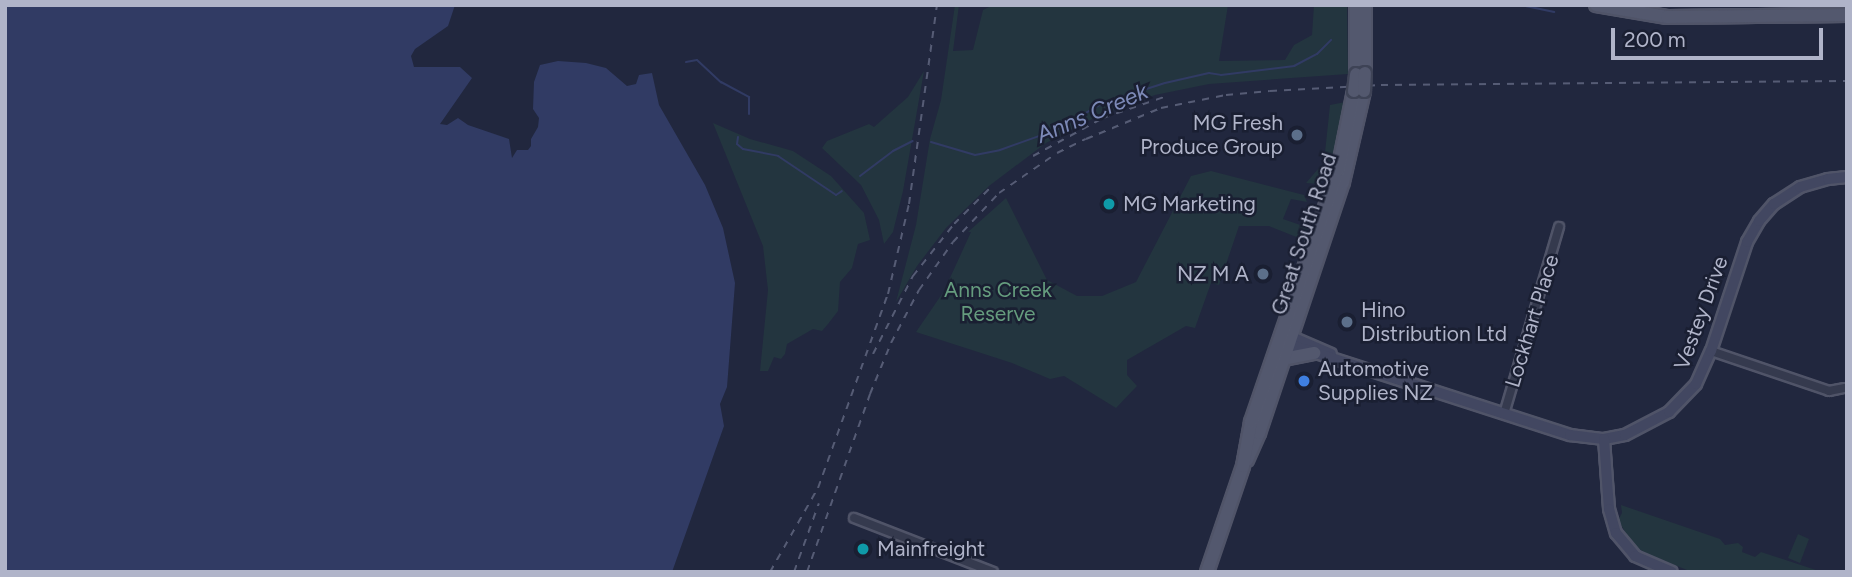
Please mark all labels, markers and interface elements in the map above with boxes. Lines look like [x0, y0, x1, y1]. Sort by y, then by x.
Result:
scale bar [1614, 14, 1826, 58]
text: 200 m [1624, 27, 1686, 52]
water label: Anns Creek [1032, 77, 1152, 149]
place label: MG Fresh Produce Group [1140, 110, 1283, 160]
marker: MG Fresh Produce Group [1289, 127, 1305, 143]
street label: Great South Road [1266, 150, 1342, 318]
place label: MG Marketing [1123, 191, 1256, 217]
marker: MG Marketing [1101, 196, 1117, 212]
street label: Lockhart Place [1500, 252, 1564, 390]
street label: Vestey Drive [1669, 253, 1733, 373]
place label: NZ M A [1177, 261, 1249, 287]
marker: NZ M A [1255, 266, 1271, 282]
park label: Anns Creek Reserve [944, 277, 1052, 327]
place label: Hino Distribution Ltd [1361, 297, 1507, 347]
marker: Hino Distribution Ltd [1339, 314, 1355, 330]
place label: Automotive Supplies NZ [1318, 356, 1433, 406]
marker: Automotive Supplies NZ [1296, 373, 1312, 389]
place label: Mainfreight [877, 536, 985, 562]
marker: Mainfreight [855, 541, 871, 557]

